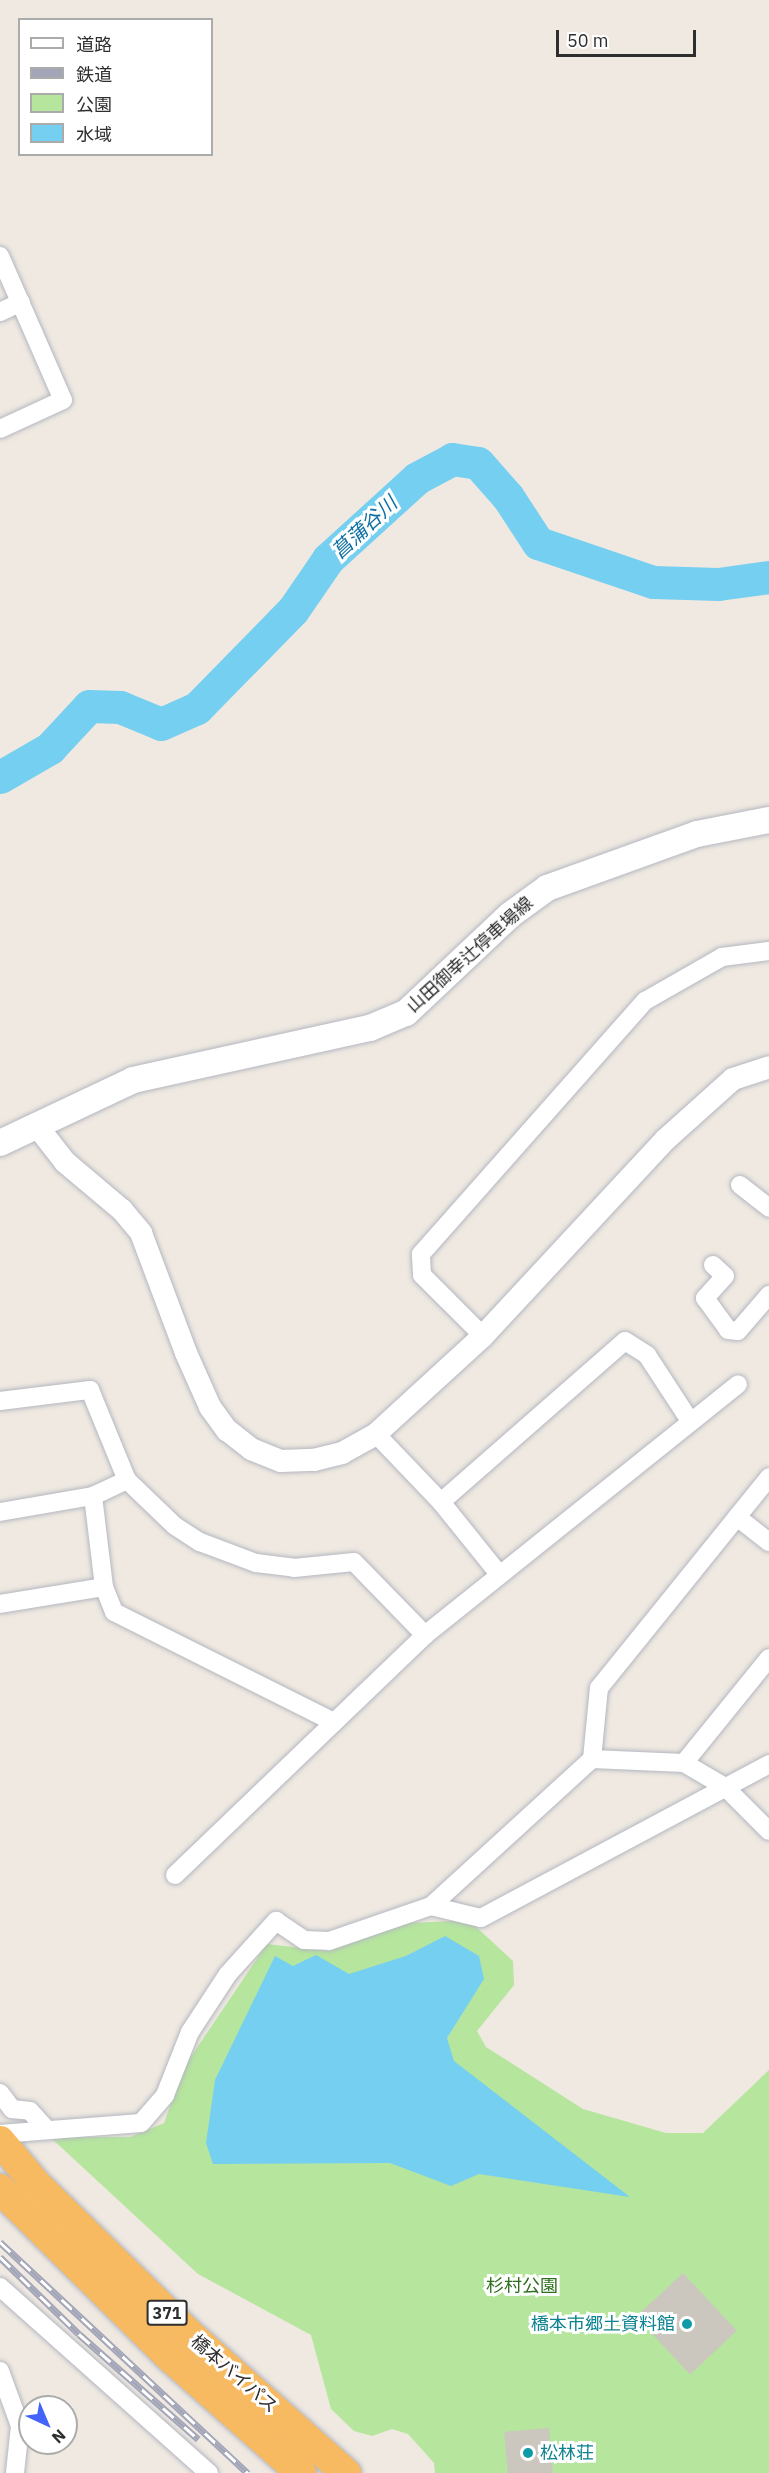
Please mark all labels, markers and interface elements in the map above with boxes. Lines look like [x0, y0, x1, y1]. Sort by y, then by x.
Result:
legend [18, 18, 213, 156]
scale bar [559, 18, 698, 56]
text: 50 m [567, 29, 609, 52]
text: 道路 [76, 33, 112, 56]
text: 鉄道 [76, 63, 112, 86]
text: 公園 [76, 93, 112, 116]
text: 水域 [76, 123, 112, 146]
water label: 菖蒲谷川 [327, 491, 401, 563]
street label: 山田御幸辻停車場線 [403, 893, 537, 1017]
park label: 杉村公園 [486, 2275, 558, 2297]
road number: 371 [146, 2300, 188, 2326]
place label: 橋本市郷土資料館 [531, 2313, 675, 2335]
marker: 橋本市郷土資料館 [680, 2317, 694, 2331]
street label: 橋本バイパス [186, 2330, 282, 2418]
north arrow [18, 2395, 78, 2455]
text: N [48, 2425, 70, 2448]
place label: 松林荘 [540, 2442, 594, 2464]
marker: 松林荘 [521, 2446, 535, 2460]

